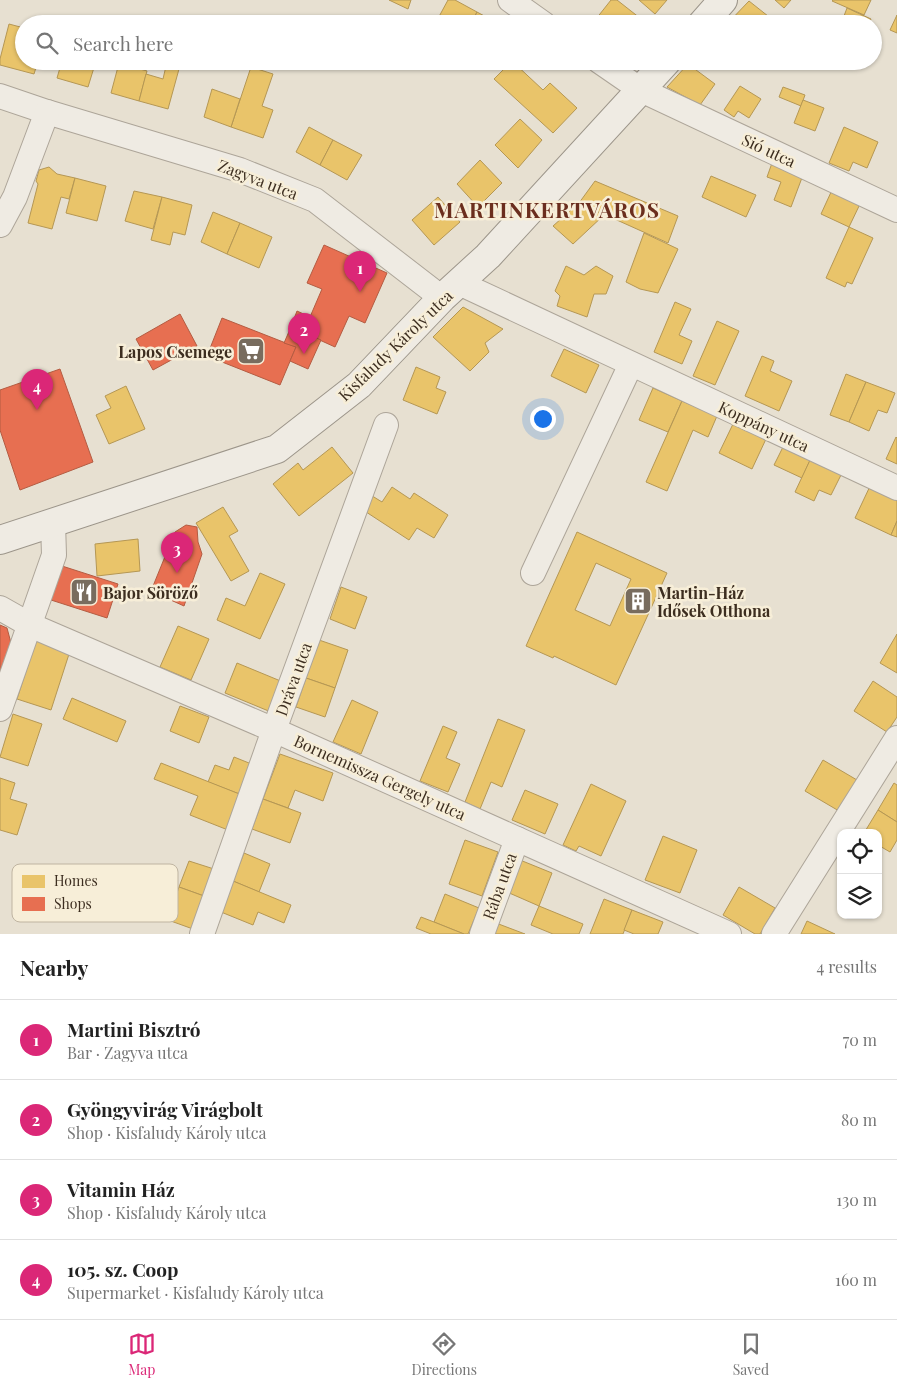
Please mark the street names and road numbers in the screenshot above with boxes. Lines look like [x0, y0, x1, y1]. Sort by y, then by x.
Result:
street label: Sió utca [739, 128, 799, 172]
street label: Zagyva utca [215, 154, 301, 204]
street label: Kisfaludy Károly utca [333, 285, 457, 405]
street label: Koppány utca [715, 396, 813, 456]
street label: Dráva utca [270, 639, 316, 719]
street label: Bornemissza Gergely utca [291, 730, 469, 824]
street label: Rába utca [477, 850, 521, 922]

